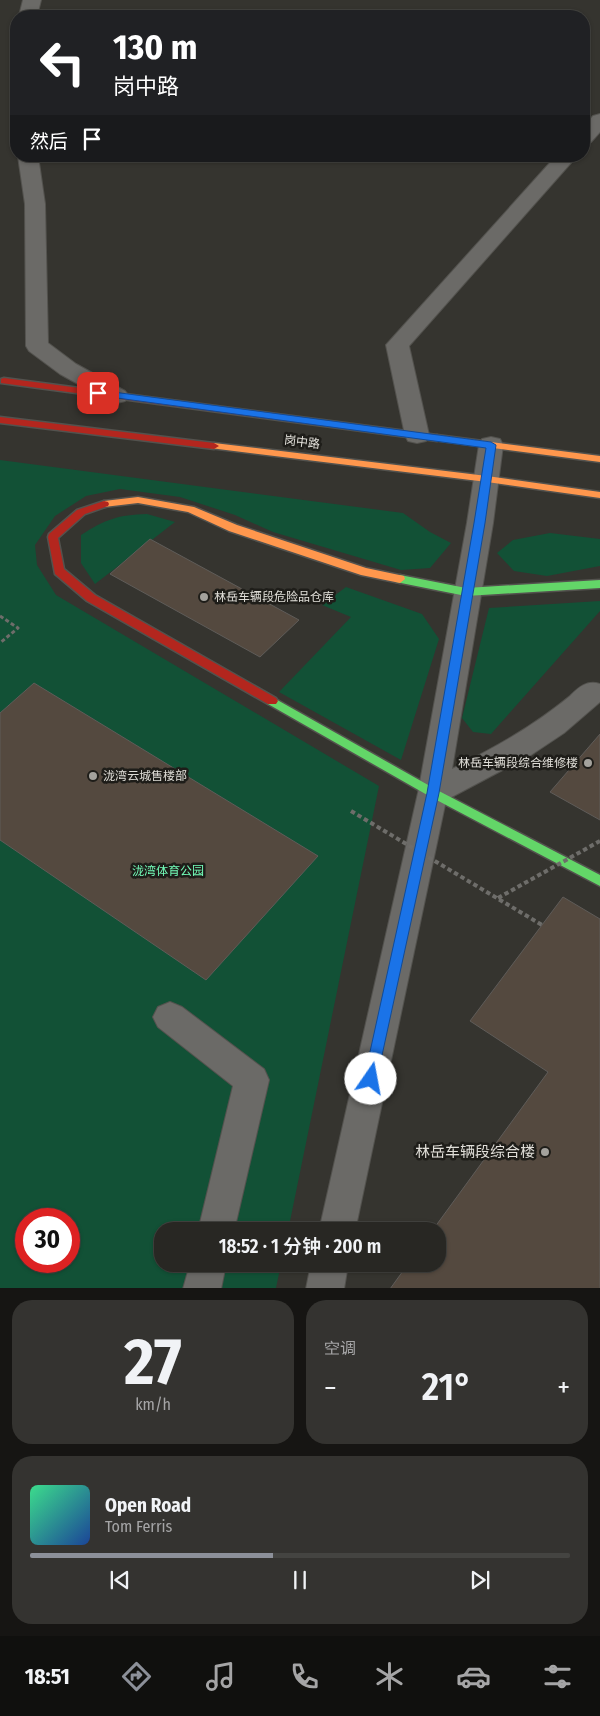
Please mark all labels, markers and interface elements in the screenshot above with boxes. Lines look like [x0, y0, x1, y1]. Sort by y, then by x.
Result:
text: 130 m [113, 26, 197, 68]
icon: left [30, 30, 95, 95]
text: 岗中路 [113, 73, 179, 100]
icon: arrive [78, 125, 106, 153]
text: 然后 [30, 130, 68, 153]
pin [77, 372, 119, 414]
icon: arrive [84, 379, 112, 407]
street label: 岗中路 [283, 433, 321, 451]
place label: 林岳车辆段危险品仓库 [214, 590, 334, 604]
marker: 林岳车辆段危险品仓库 [198, 591, 210, 603]
place label: 林岳车辆段综合维修楼 [458, 756, 578, 770]
marker: 林岳车辆段综合维修楼 [582, 757, 594, 769]
place label: 泷湾云城售楼部 [103, 769, 187, 783]
marker: 泷湾云城售楼部 [87, 770, 99, 782]
park label: 泷湾体育公园 [132, 864, 204, 878]
position arrow [344, 1052, 396, 1104]
place label: 林岳车辆段综合楼 [415, 1143, 535, 1161]
marker: 林岳车辆段综合楼 [539, 1146, 551, 1158]
speed limit sign: 30 [15, 1208, 80, 1273]
text: 18:52 · 1 分钟 · 200 m [219, 1235, 381, 1258]
text: 27 [124, 1323, 182, 1401]
text: 空调 [324, 1339, 356, 1358]
text: 21° [422, 1364, 472, 1410]
text: − [324, 1371, 337, 1404]
text: + [557, 1371, 570, 1404]
text: km/h [135, 1395, 171, 1414]
text: Open Road [105, 1494, 191, 1517]
text: Tom Ferris [105, 1517, 172, 1536]
icon: previous [106, 1566, 134, 1594]
icon: pause [286, 1566, 314, 1594]
icon: next [466, 1566, 494, 1594]
icon: directions [119, 1659, 154, 1694]
icon: music [203, 1659, 238, 1694]
icon: phone [287, 1659, 322, 1694]
icon: climate [372, 1659, 407, 1694]
icon: car [456, 1659, 491, 1694]
icon: filters [540, 1659, 575, 1694]
text: 18:51 [25, 1663, 70, 1690]

